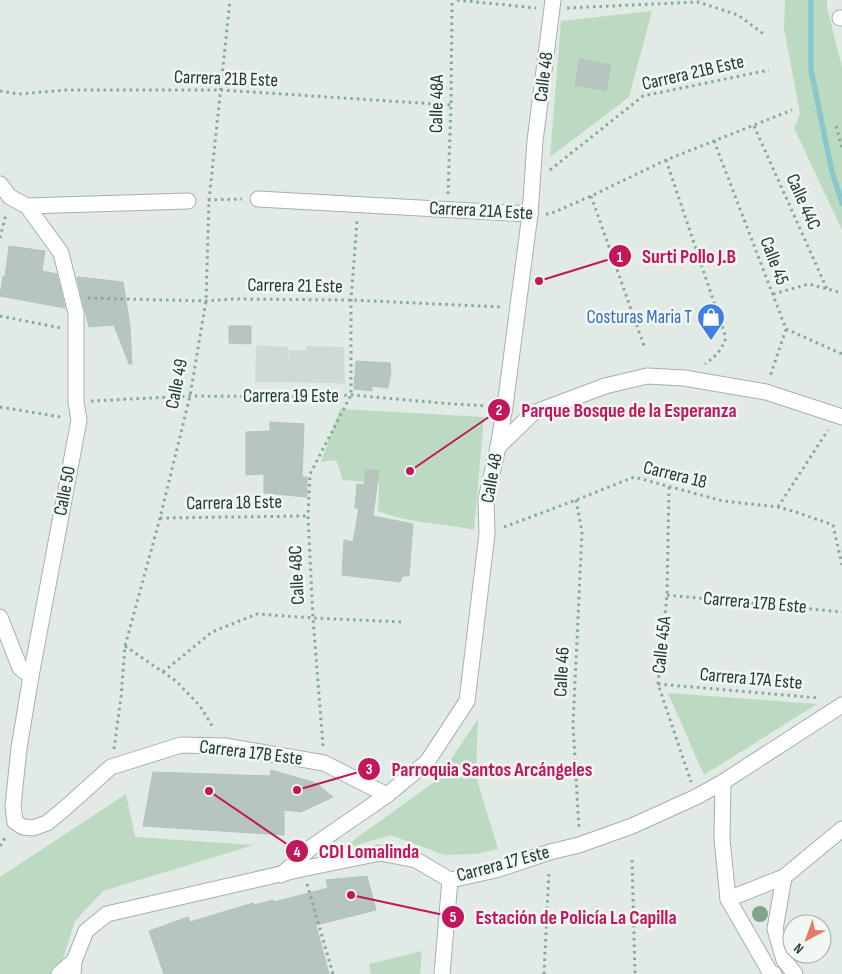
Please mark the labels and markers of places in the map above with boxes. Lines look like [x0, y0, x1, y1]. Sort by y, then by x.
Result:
callout: Surti Pollo J.B [607, 239, 746, 274]
shop icon: Costuras Maria T [696, 302, 726, 341]
place label: Costuras Maria T [587, 306, 692, 329]
callout: Parque Bosque de la Esperanza [487, 393, 747, 428]
callout: Parroquia Santos Arcángeles [357, 751, 603, 786]
callout: CDI Lomalinda [284, 834, 429, 869]
callout: Estación de Policía La Capilla [441, 899, 687, 934]

